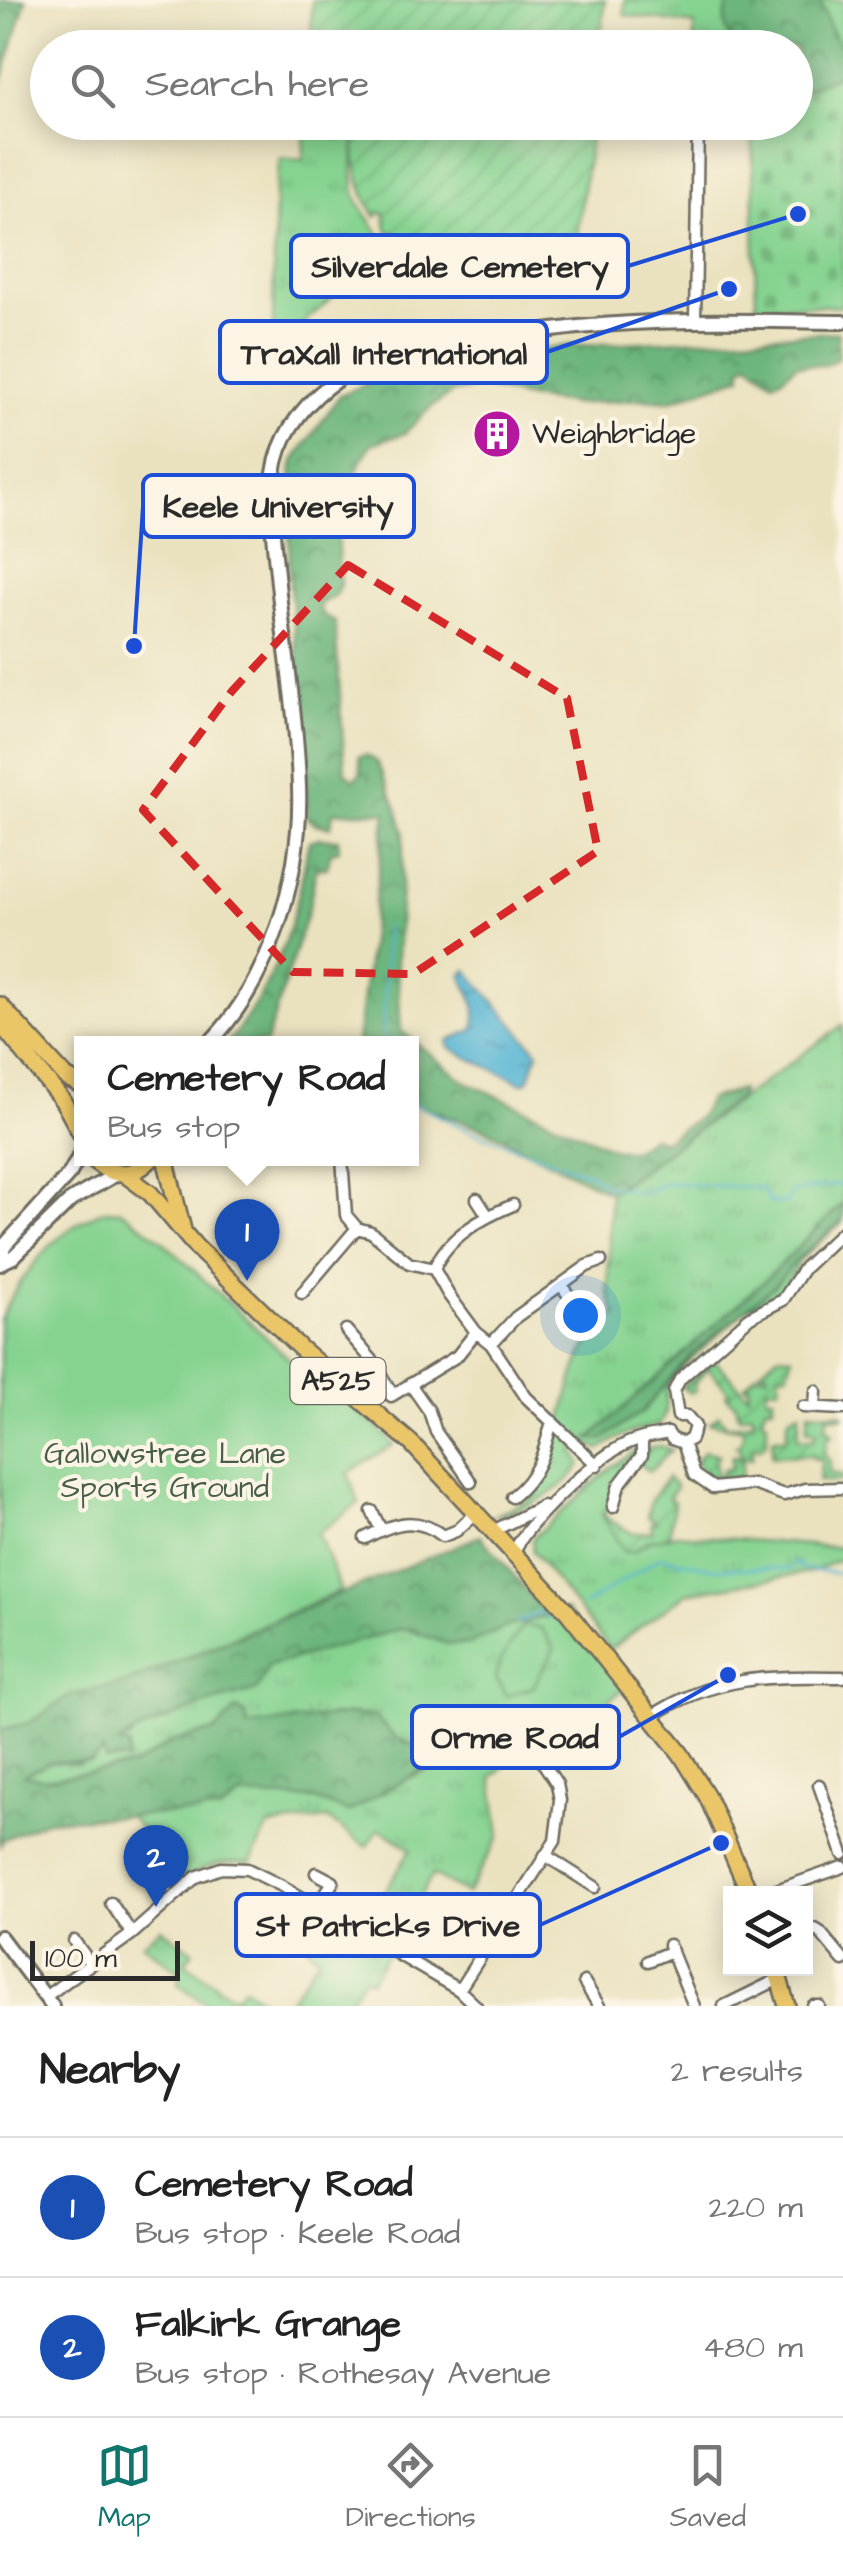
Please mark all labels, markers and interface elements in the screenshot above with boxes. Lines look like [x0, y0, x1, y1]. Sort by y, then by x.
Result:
search box [30, 30, 813, 140]
icon: search [65, 58, 120, 113]
text: Search here [145, 59, 369, 111]
callout: Silverdale Cemetery [291, 235, 628, 297]
text: Silverdale Cemetery [310, 245, 609, 291]
callout: TraXall International [220, 321, 547, 383]
text: TraXall International [240, 332, 527, 377]
building icon: Weighbridge [471, 408, 523, 460]
place label: Weighbridge [532, 413, 696, 456]
callout: Keele University [143, 475, 414, 537]
text: Keele University [163, 485, 394, 531]
popup [74, 1036, 419, 1166]
text: Cemetery Road [108, 1053, 385, 1105]
text: Bus stop [108, 1105, 240, 1150]
pin: 1 [214, 1198, 280, 1281]
your location [555, 1290, 606, 1341]
road number: A525 [290, 1358, 386, 1404]
park label: Gallowstree Lane Sports Ground [44, 1433, 286, 1509]
callout: Orme Road [412, 1706, 619, 1768]
text: Orme Road [431, 1716, 599, 1761]
pin: 2 [124, 1824, 188, 1907]
map controls [723, 1886, 813, 1976]
button: layers [723, 1886, 813, 1976]
callout: St Patricks Drive [236, 1894, 540, 1956]
text: St Patricks Drive [255, 1904, 520, 1949]
scale bar [30, 1936, 180, 1980]
text: 100 m [45, 1939, 117, 1978]
text: Nearby [40, 2042, 180, 2100]
text: 2 results [671, 2049, 803, 2094]
text: Cemetery Road [135, 2159, 413, 2211]
text: 1 [70, 2185, 75, 2230]
text: 220 m [708, 2185, 803, 2230]
text: Bus stop · Keele Road [135, 2211, 460, 2256]
text: Falkirk Grange [135, 2299, 401, 2351]
text: 2 [63, 2325, 82, 2370]
text: 480 m [703, 2325, 803, 2370]
text: Bus stop · Rothesay Avenue [135, 2351, 551, 2396]
tab: Map [97, 2438, 152, 2537]
tab: Directions [346, 2438, 476, 2537]
tab: Saved [670, 2438, 746, 2537]

